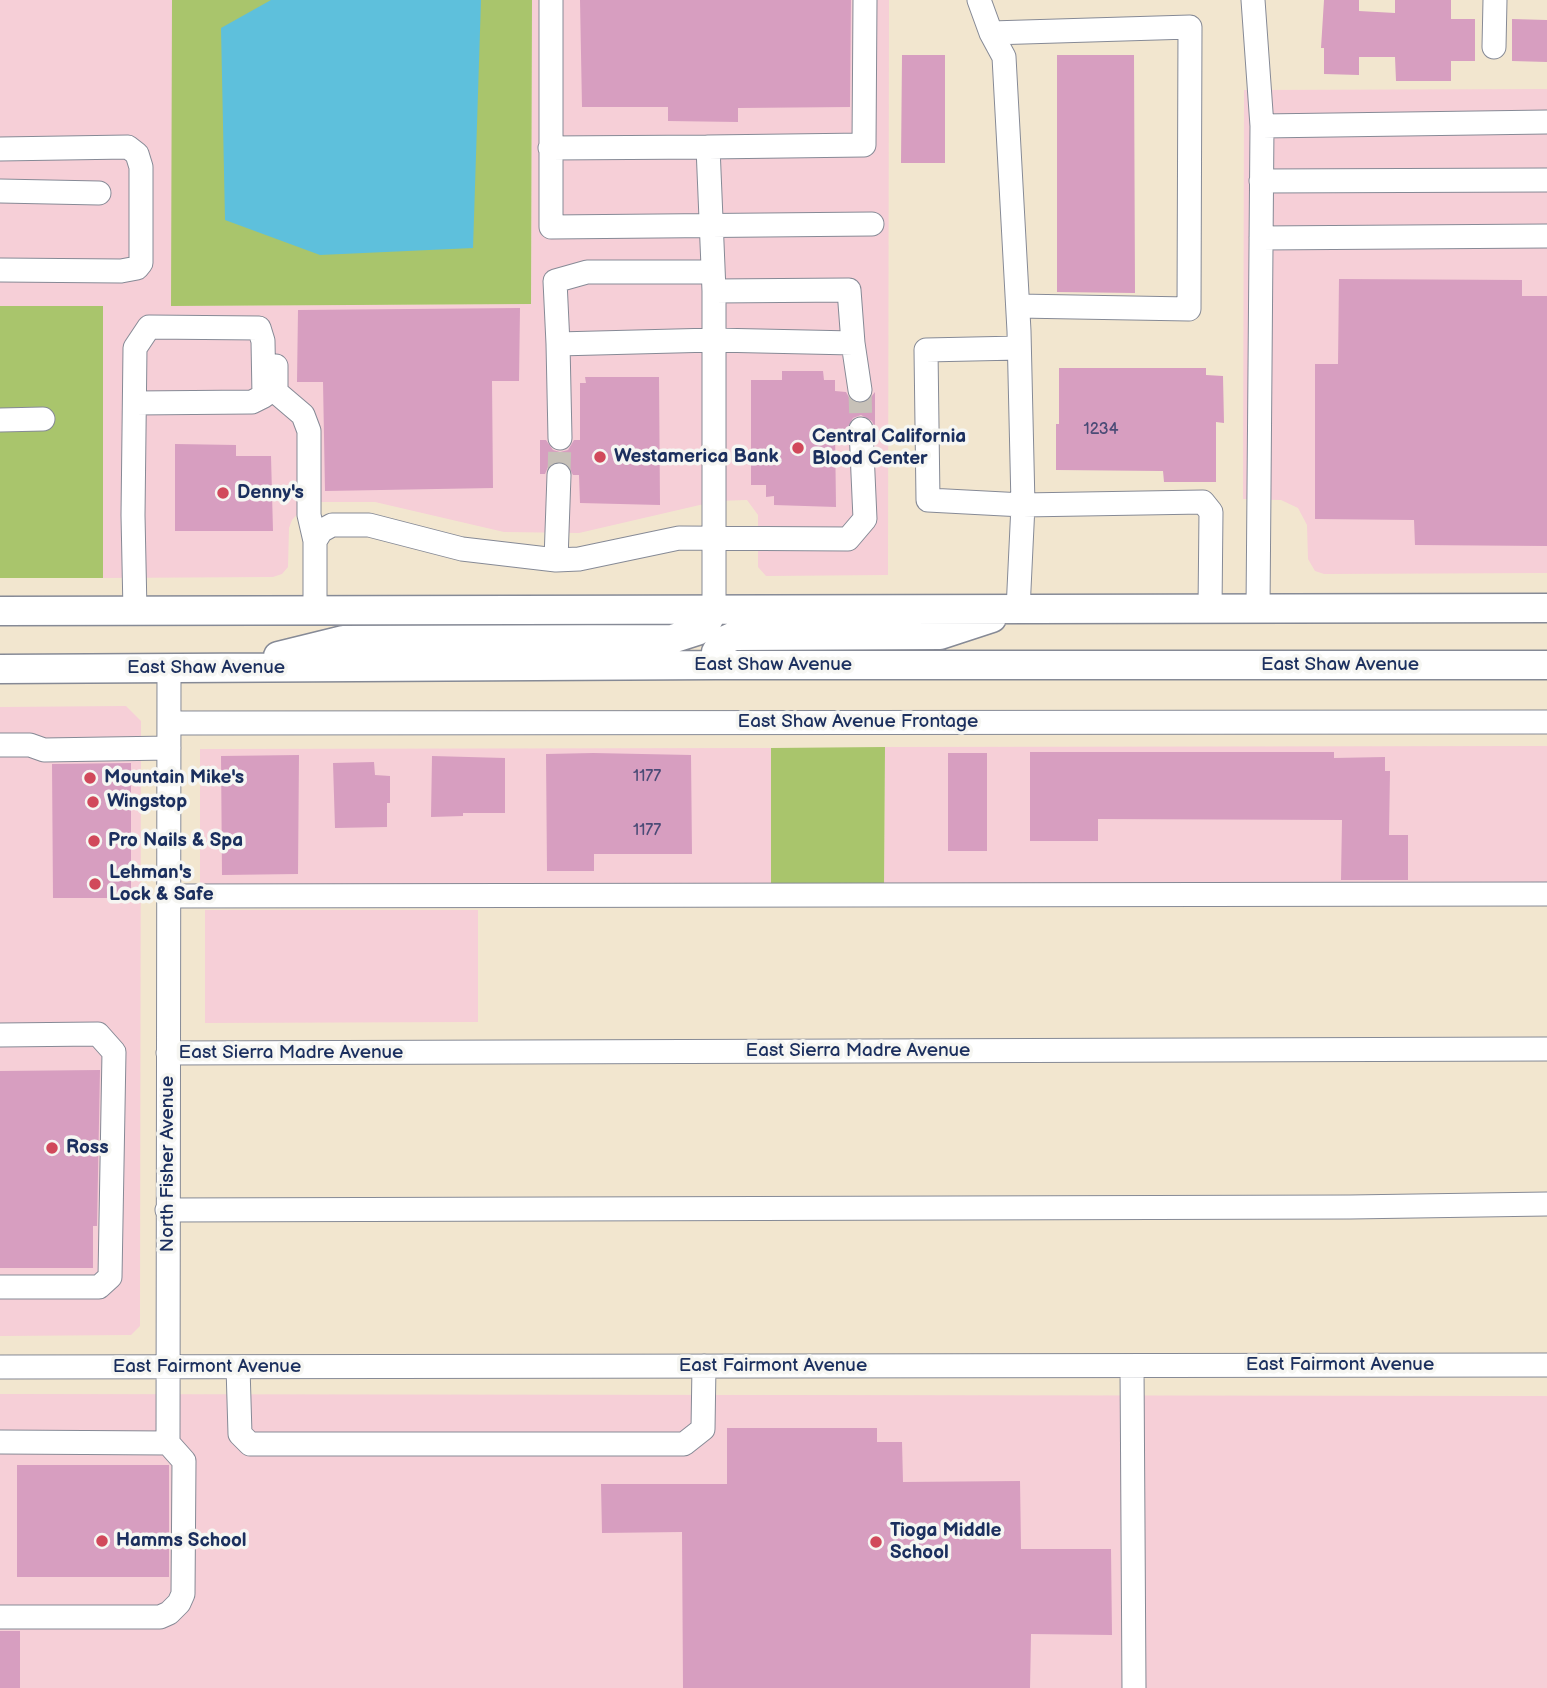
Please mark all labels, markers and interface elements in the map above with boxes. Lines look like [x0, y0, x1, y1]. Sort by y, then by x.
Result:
house number: 1234 [1084, 420, 1118, 440]
place label: Central California Blood Center [812, 426, 966, 470]
marker: Central California Blood Center [790, 440, 806, 456]
place label: Westamerica Bank [614, 446, 778, 468]
marker: Westamerica Bank [592, 449, 608, 465]
place label: Denny's [237, 482, 304, 504]
marker: Denny's [215, 485, 231, 501]
street label: East Shaw Avenue [694, 654, 852, 676]
street label: East Shaw Avenue [1261, 654, 1419, 676]
street label: East Shaw Avenue [127, 657, 285, 679]
street label: East Shaw Avenue Frontage [738, 711, 978, 733]
place label: Mountain Mike's [104, 767, 244, 789]
house number: 1177 [633, 767, 661, 787]
marker: Mountain Mike's [82, 770, 98, 786]
place label: Wingstop [107, 791, 187, 813]
marker: Wingstop [85, 794, 101, 810]
house number: 1177 [633, 821, 661, 841]
place label: Pro Nails & Spa [108, 830, 243, 852]
marker: Pro Nails & Spa [86, 833, 102, 849]
place label: Lehman's Lock & Safe [109, 862, 214, 906]
marker: Lehman's Lock & Safe [87, 876, 103, 892]
street label: East Sierra Madre Avenue [746, 1040, 970, 1062]
street label: East Sierra Madre Avenue [179, 1042, 403, 1064]
street label: North Fisher Avenue [157, 1076, 179, 1252]
place label: Ross [66, 1137, 109, 1159]
marker: Ross [44, 1140, 60, 1156]
street label: East Fairmont Avenue [1246, 1354, 1434, 1376]
street label: East Fairmont Avenue [679, 1355, 867, 1377]
street label: East Fairmont Avenue [113, 1356, 301, 1378]
place label: Tioga Middle School [890, 1520, 1001, 1564]
place label: Hamms School [116, 1530, 247, 1552]
marker: Hamms School [94, 1533, 110, 1549]
marker: Tioga Middle School [868, 1534, 884, 1550]

